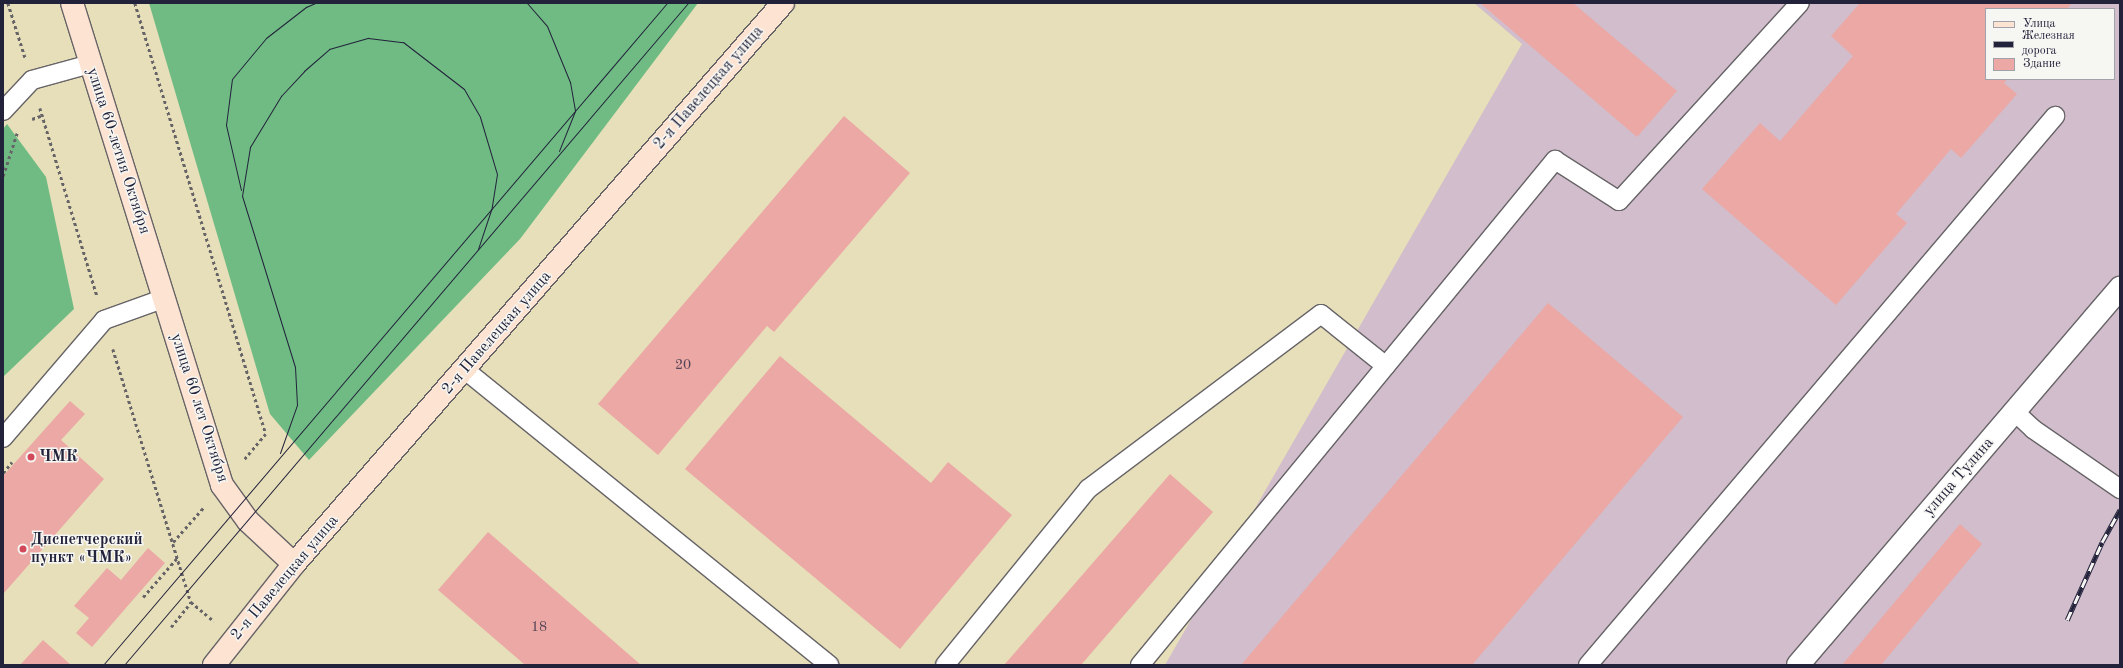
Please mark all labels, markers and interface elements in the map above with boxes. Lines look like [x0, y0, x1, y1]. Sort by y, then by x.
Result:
legend [1985, 8, 2115, 80]
text: Улица [2023, 18, 2056, 30]
street label: 2-я Павелецкая улица [650, 22, 768, 154]
text: Железная дорога [2022, 30, 2075, 57]
text: Здание [2023, 58, 2061, 70]
street label: улица 60-летия Октября [82, 65, 154, 237]
street label: 2-я Павелецкая улица [438, 267, 556, 399]
street label: улица 60 лет Октября [166, 331, 232, 485]
house number: 20 [675, 357, 691, 373]
street label: улица Тулина [1920, 434, 1998, 520]
place label: ЧМК [39, 447, 78, 467]
marker: ЧМК [26, 452, 36, 462]
street label: 2-я Павелецкая улица [227, 512, 343, 644]
place label: Диспетчерский пункт «ЧМК» [31, 530, 143, 568]
marker: Диспетчерский пункт «ЧМК» [18, 544, 28, 554]
house number: 18 [531, 619, 547, 635]

